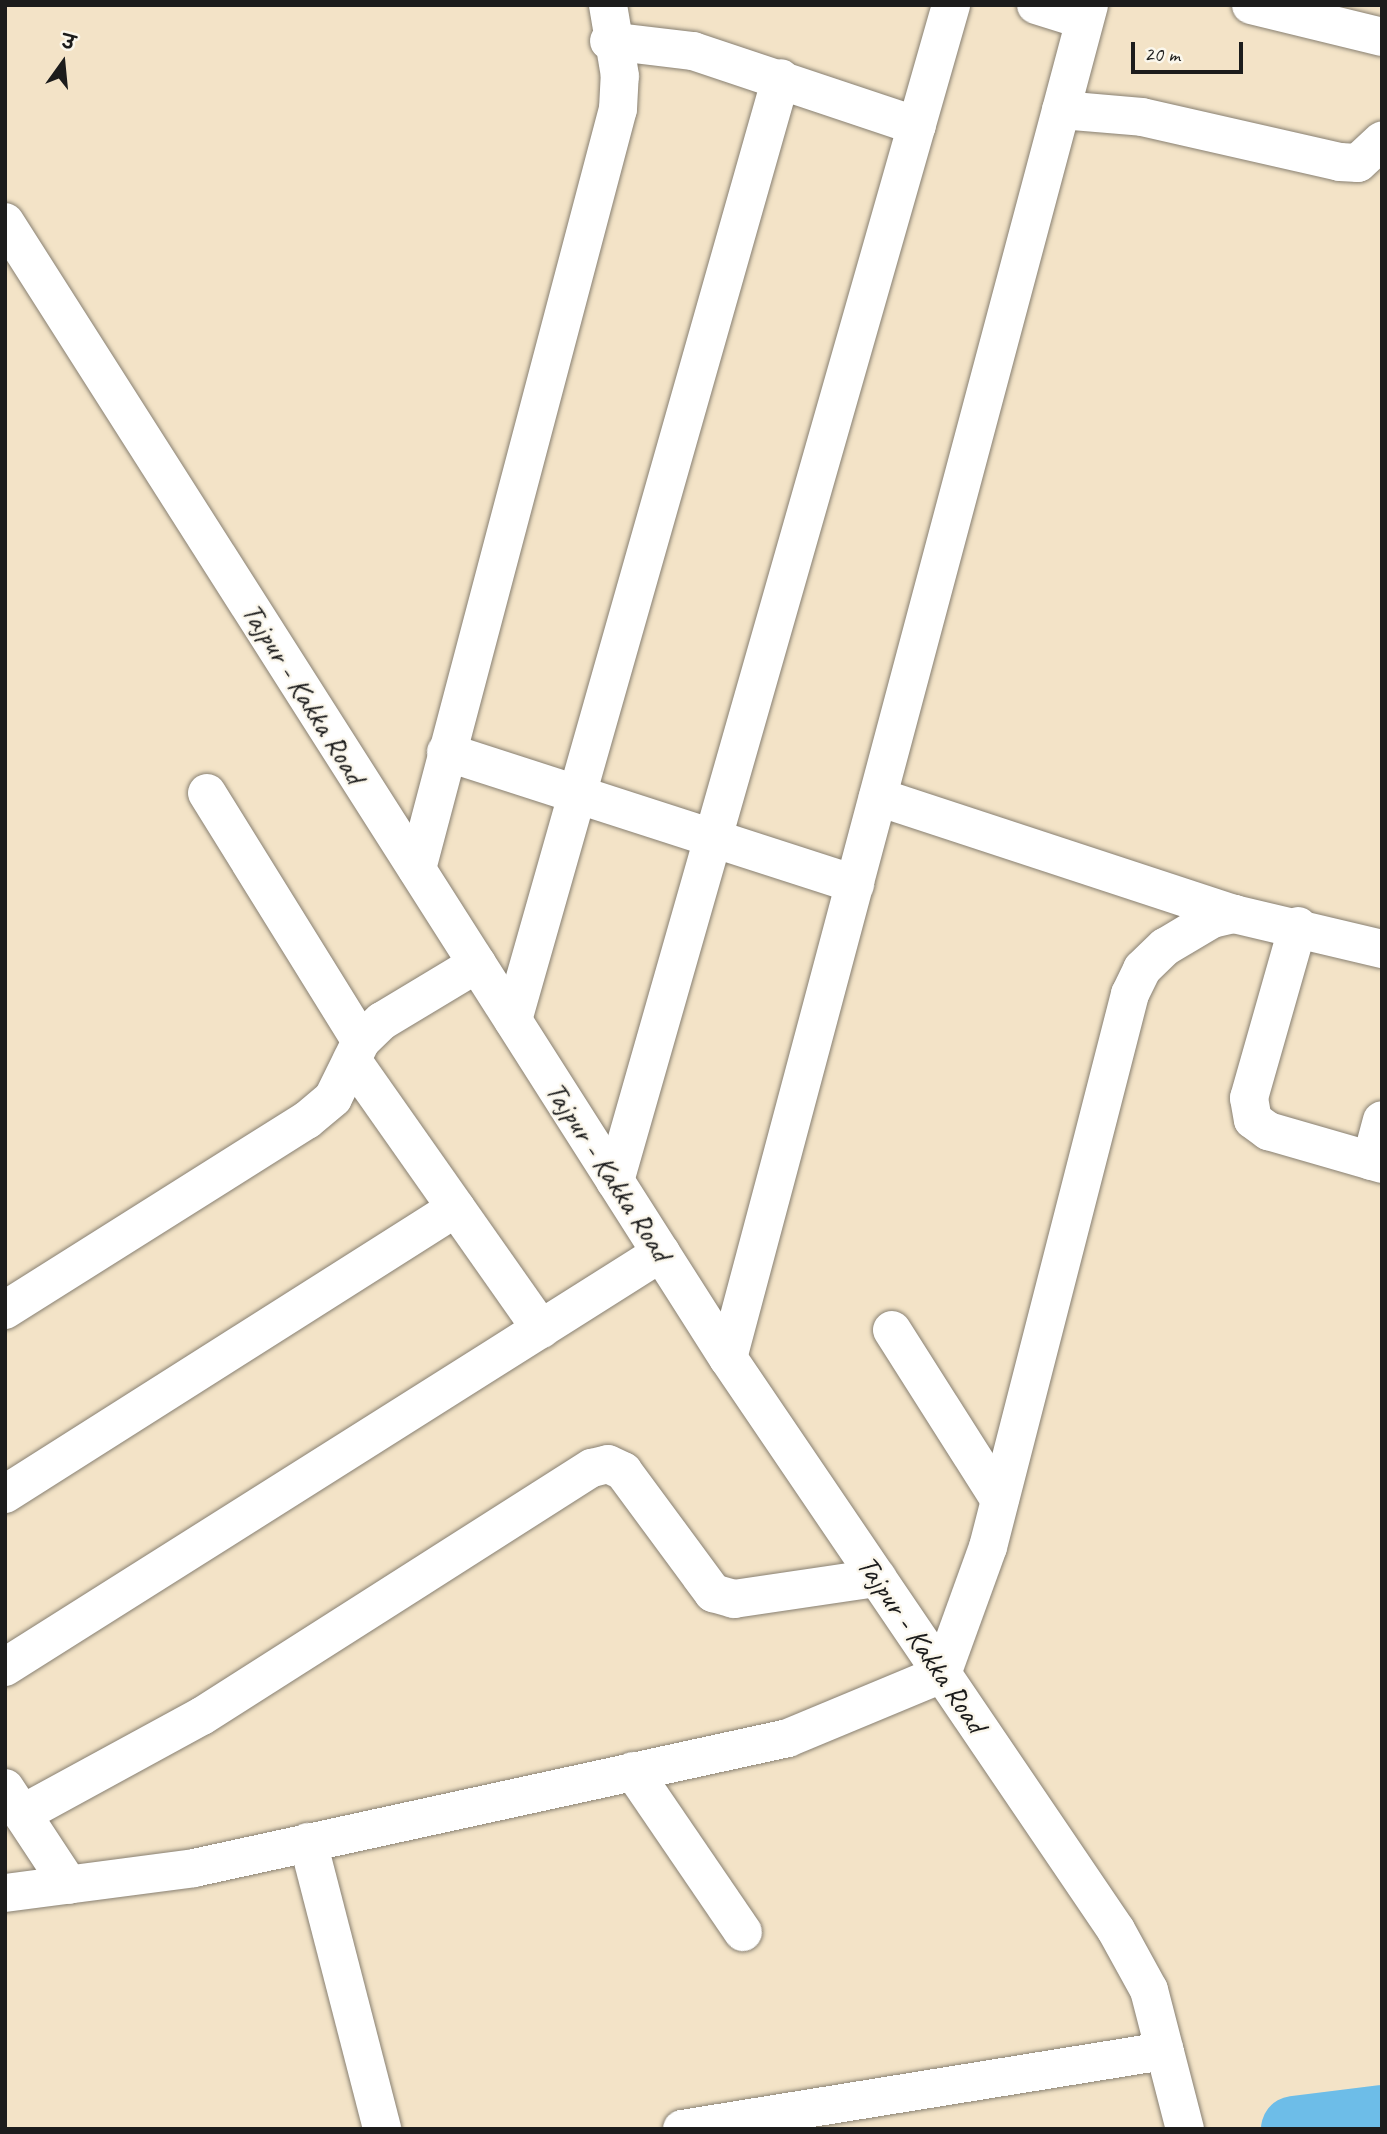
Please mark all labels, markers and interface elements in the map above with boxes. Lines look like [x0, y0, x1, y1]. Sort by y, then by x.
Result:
north arrow [28, 28, 98, 98]
scale bar [1135, 28, 1247, 72]
text: उ [59, 29, 78, 56]
text: 20 m [1144, 41, 1180, 67]
street label: Tajpur - Kakka Road [234, 596, 374, 790]
street label: Tajpur - Kakka Road [538, 1075, 680, 1267]
street label: Tajpur - Kakka Road [849, 1549, 995, 1739]

